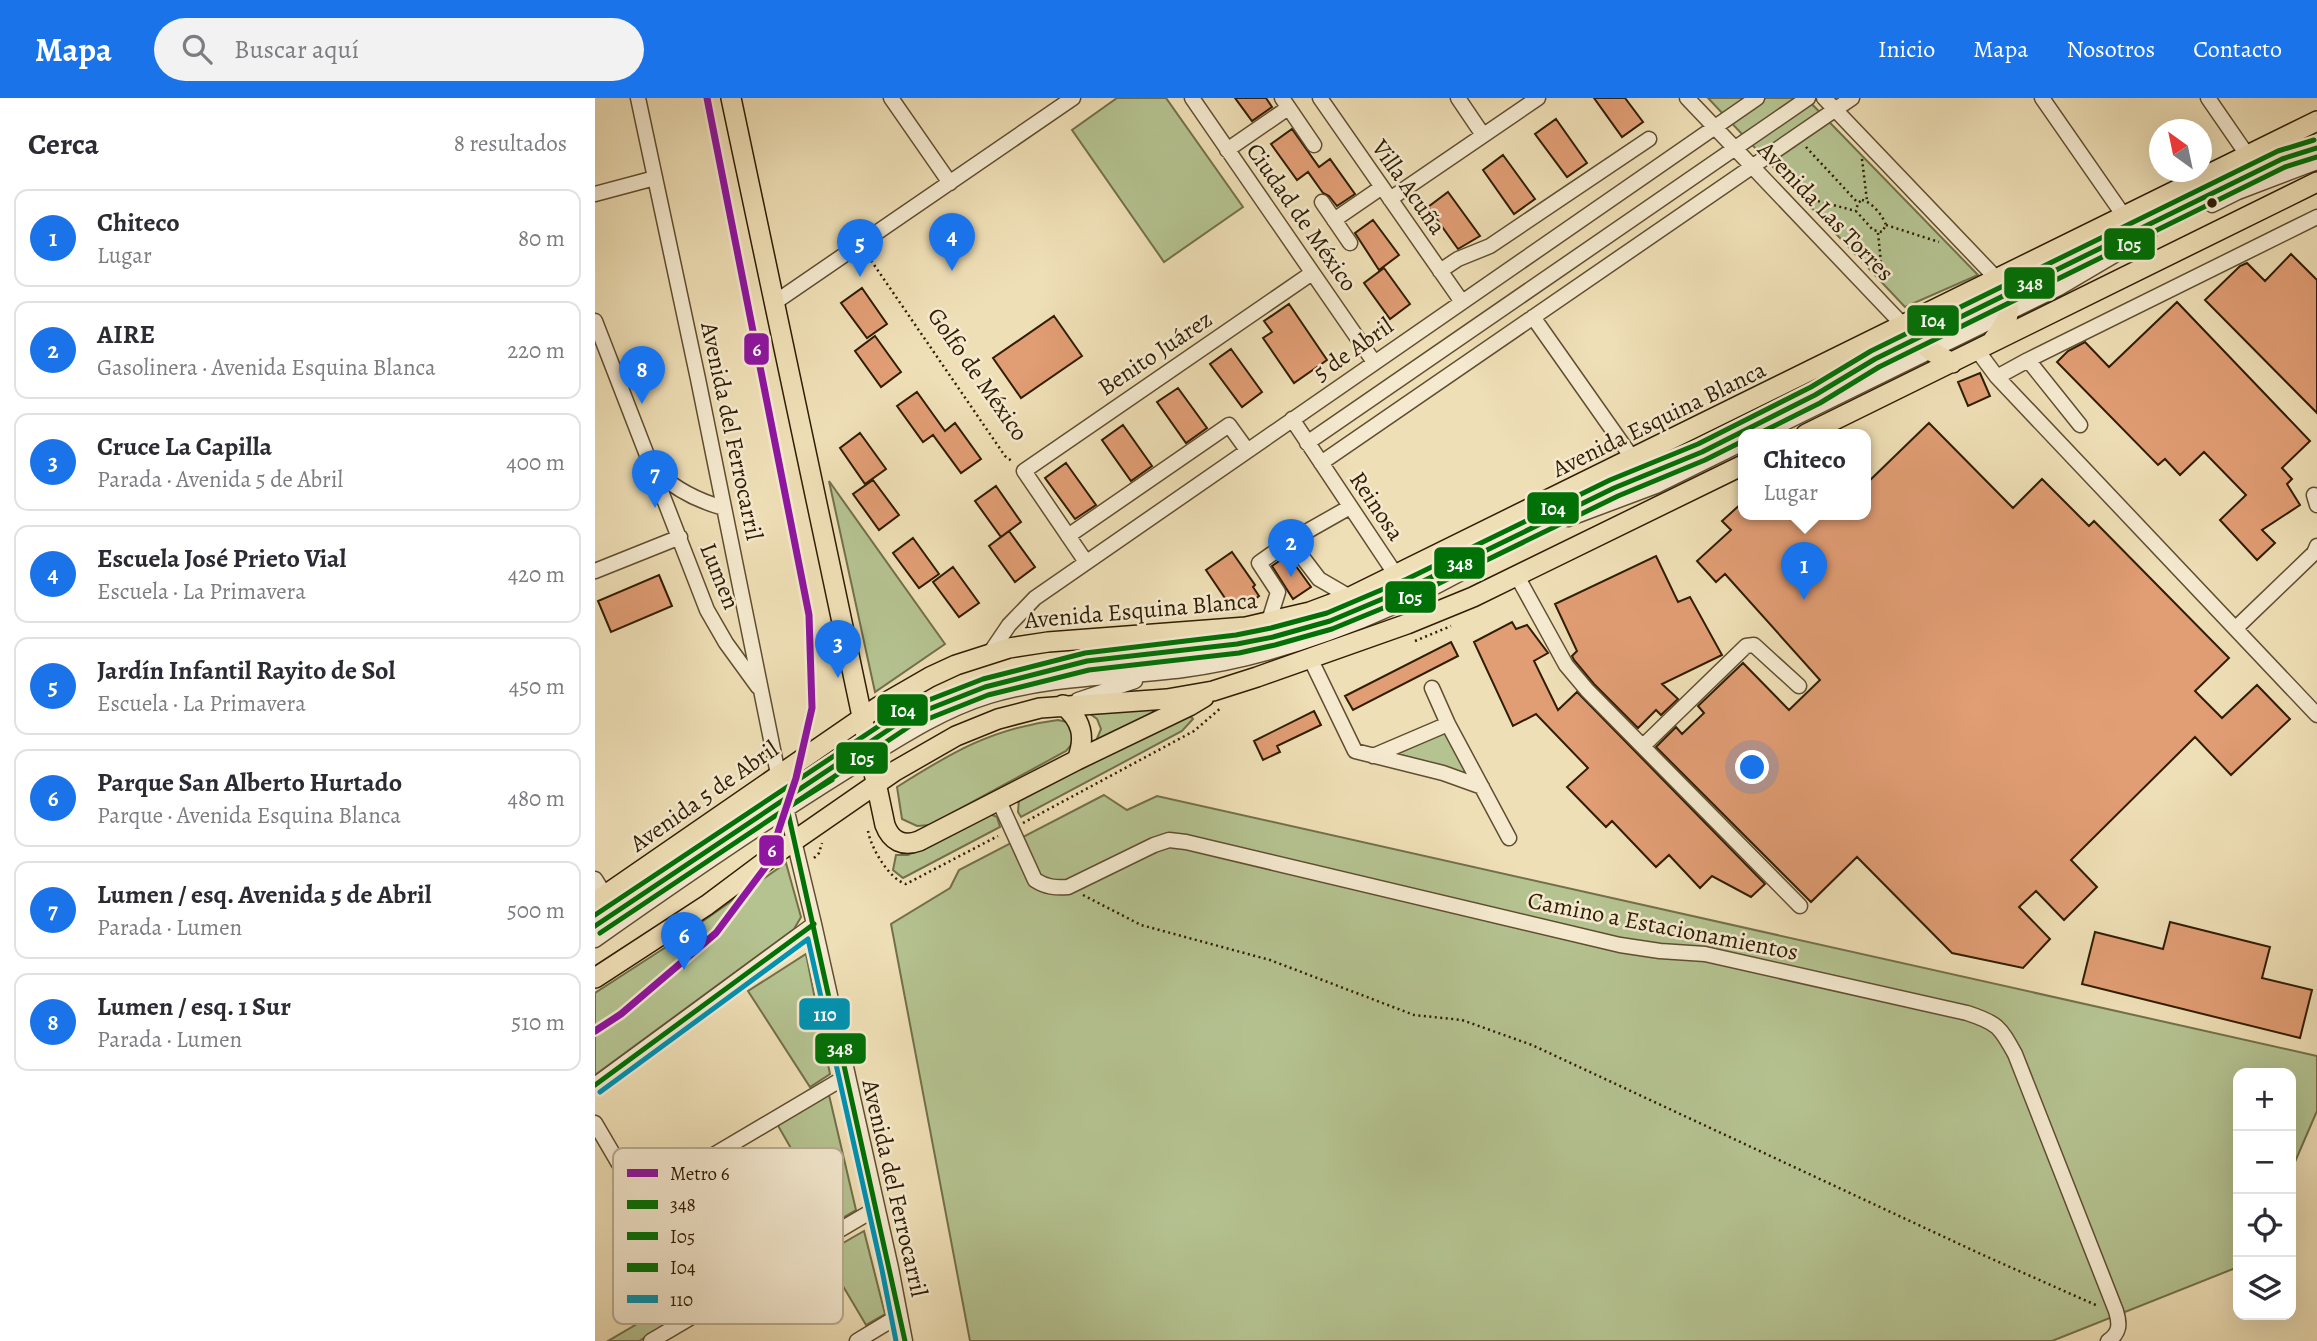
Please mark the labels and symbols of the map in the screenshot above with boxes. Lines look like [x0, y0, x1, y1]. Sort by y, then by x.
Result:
north arrow [2149, 119, 2212, 182]
street label: Villa Acuña [1364, 132, 1454, 242]
street label: Avenida Las Torres [1750, 133, 1901, 288]
street label: Ciudad de México [1239, 136, 1365, 298]
unlabelled marker [2205, 196, 2219, 210]
pin: 4 [929, 213, 975, 271]
pin: 5 [837, 219, 883, 277]
line badge: I05 [2103, 227, 2156, 261]
text: I05 [2117, 232, 2141, 258]
line badge: 348 [2003, 266, 2056, 300]
text: 348 [2017, 271, 2043, 297]
street label: Golfo de México [920, 301, 1036, 447]
street label: Benito Juárez [1092, 303, 1218, 403]
line badge: I04 [1906, 304, 1960, 337]
text: I04 [1920, 308, 1946, 334]
street label: 5 de Abril [1307, 310, 1400, 388]
street label: Avenida del Ferrocarril [693, 318, 771, 543]
line badge: 6 [743, 332, 770, 366]
text: 6 [753, 337, 762, 363]
pin: 8 [619, 346, 665, 404]
street label: Avenida Esquina Blanca [1546, 353, 1772, 485]
pin: 7 [632, 450, 678, 508]
street label: Reinosa [1342, 465, 1412, 548]
line badge: I04 [1526, 491, 1580, 525]
text: I04 [1540, 496, 1566, 522]
pin: 2 [1268, 519, 1314, 577]
street label: Lumen [692, 538, 748, 614]
pin: 1 [1781, 542, 1827, 600]
line badge: 348 [1433, 546, 1486, 580]
text: 348 [1447, 551, 1473, 577]
line badge: I05 [1384, 580, 1437, 614]
street label: Avenida Esquina Blanca [1022, 584, 1260, 636]
text: I05 [1398, 585, 1422, 611]
pin: 3 [815, 620, 861, 678]
line badge: I04 [876, 693, 929, 727]
text: I04 [890, 698, 916, 724]
street label: Avenida 5 de Abril [623, 733, 785, 860]
line badge: I05 [835, 741, 889, 775]
text: I05 [850, 746, 874, 772]
your location [1735, 750, 1769, 784]
line badge: 6 [758, 834, 785, 867]
text: 6 [768, 838, 777, 864]
street label: Camino a Estacionamientos [1525, 884, 1801, 968]
pin: 6 [661, 912, 707, 970]
line badge: 110 [798, 997, 851, 1031]
text: 110 [813, 1002, 837, 1028]
line badge: 348 [814, 1032, 867, 1065]
text: 348 [827, 1036, 853, 1062]
street label: Avenida del Ferrocarril [854, 1075, 936, 1300]
legend [613, 1148, 843, 1324]
text: Metro 6 [670, 1161, 730, 1187]
text: 348 [670, 1192, 696, 1218]
text: I05 [670, 1224, 695, 1250]
text: I04 [670, 1255, 696, 1281]
text: 110 [670, 1287, 693, 1313]

